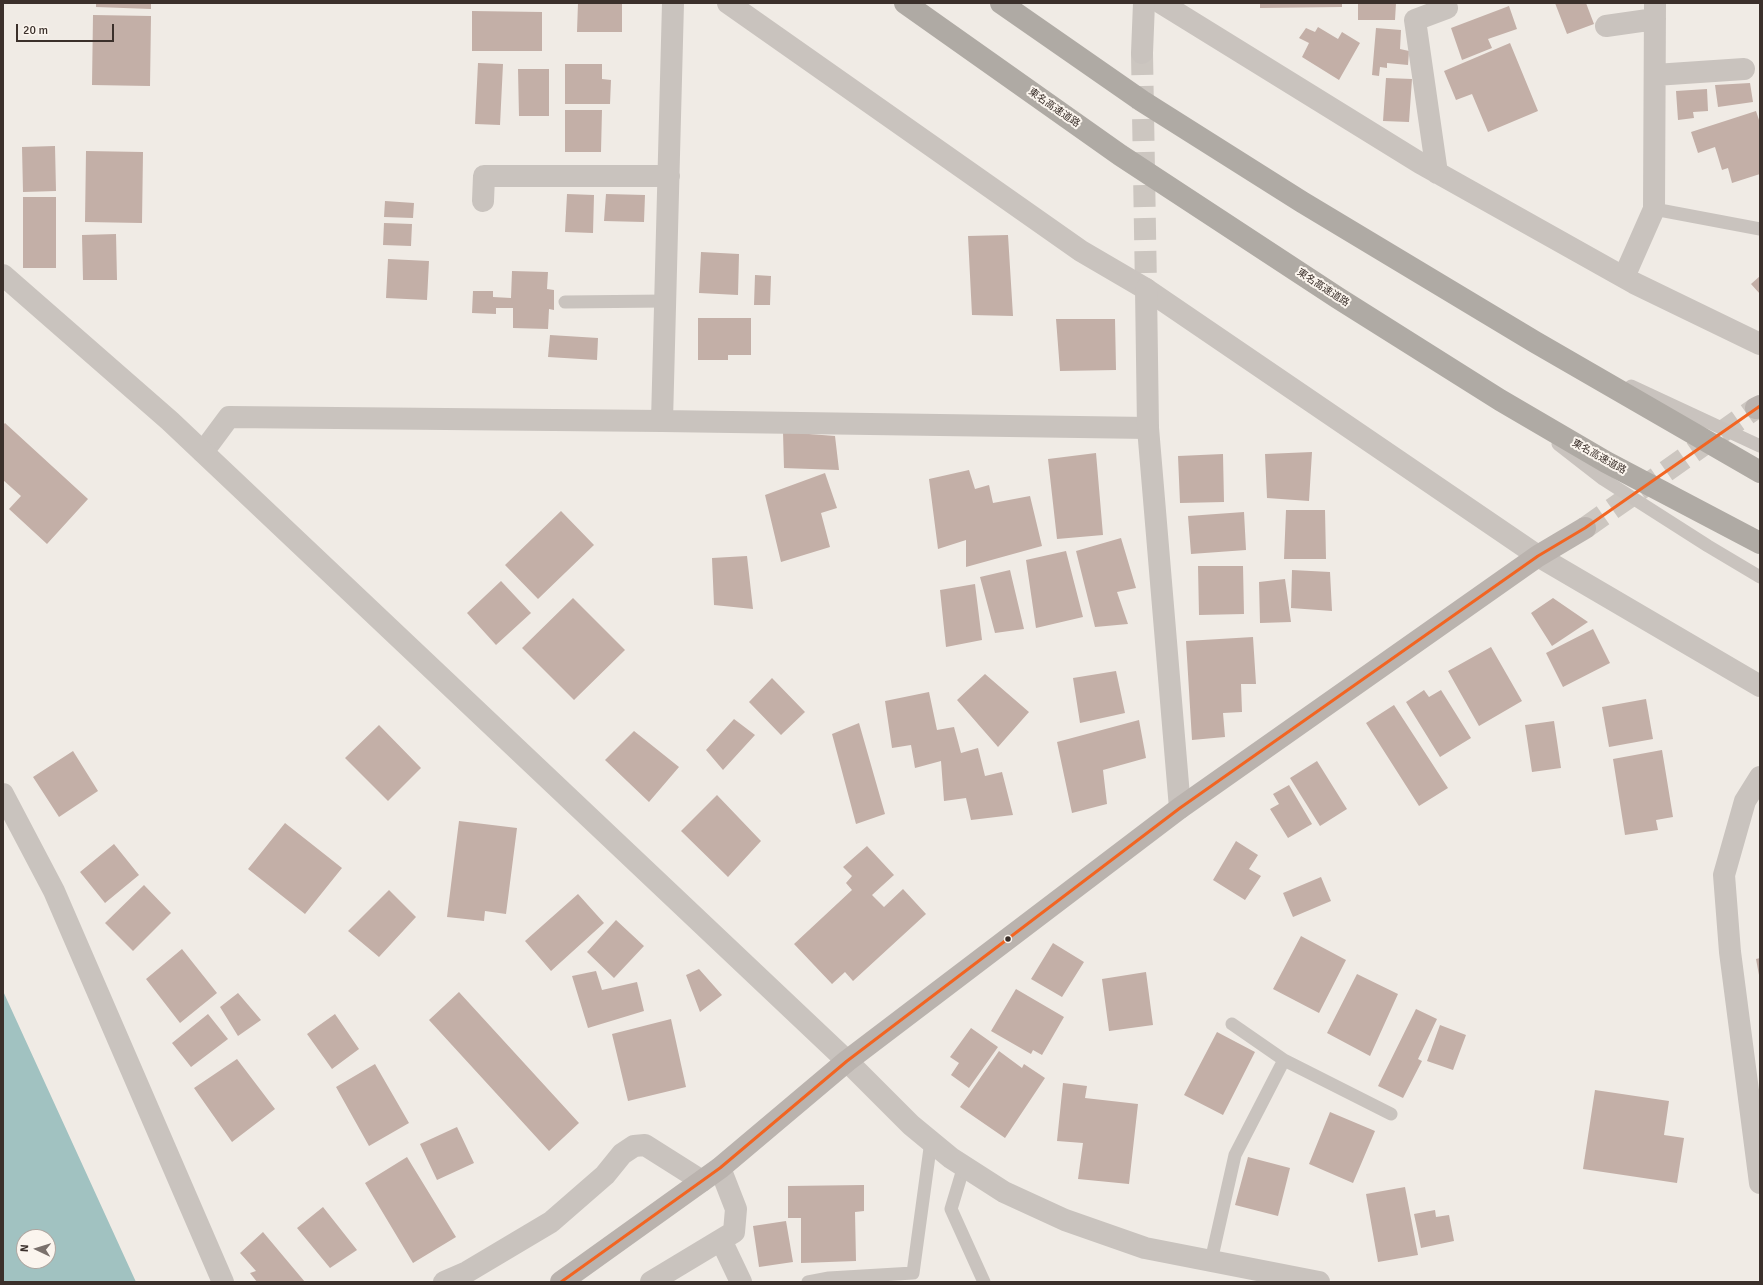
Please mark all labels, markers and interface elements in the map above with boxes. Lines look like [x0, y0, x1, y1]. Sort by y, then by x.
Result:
scale bar [18, 16, 116, 42]
text: 20 m [23, 23, 48, 38]
street label: 東名高速道路 [1026, 86, 1082, 130]
street label: 東名高速道路 [1295, 267, 1351, 309]
street label: 東名高速道路 [1570, 437, 1628, 477]
unlabelled marker [1003, 934, 1013, 944]
north arrow [16, 1229, 56, 1269]
text: N [18, 1244, 31, 1252]

